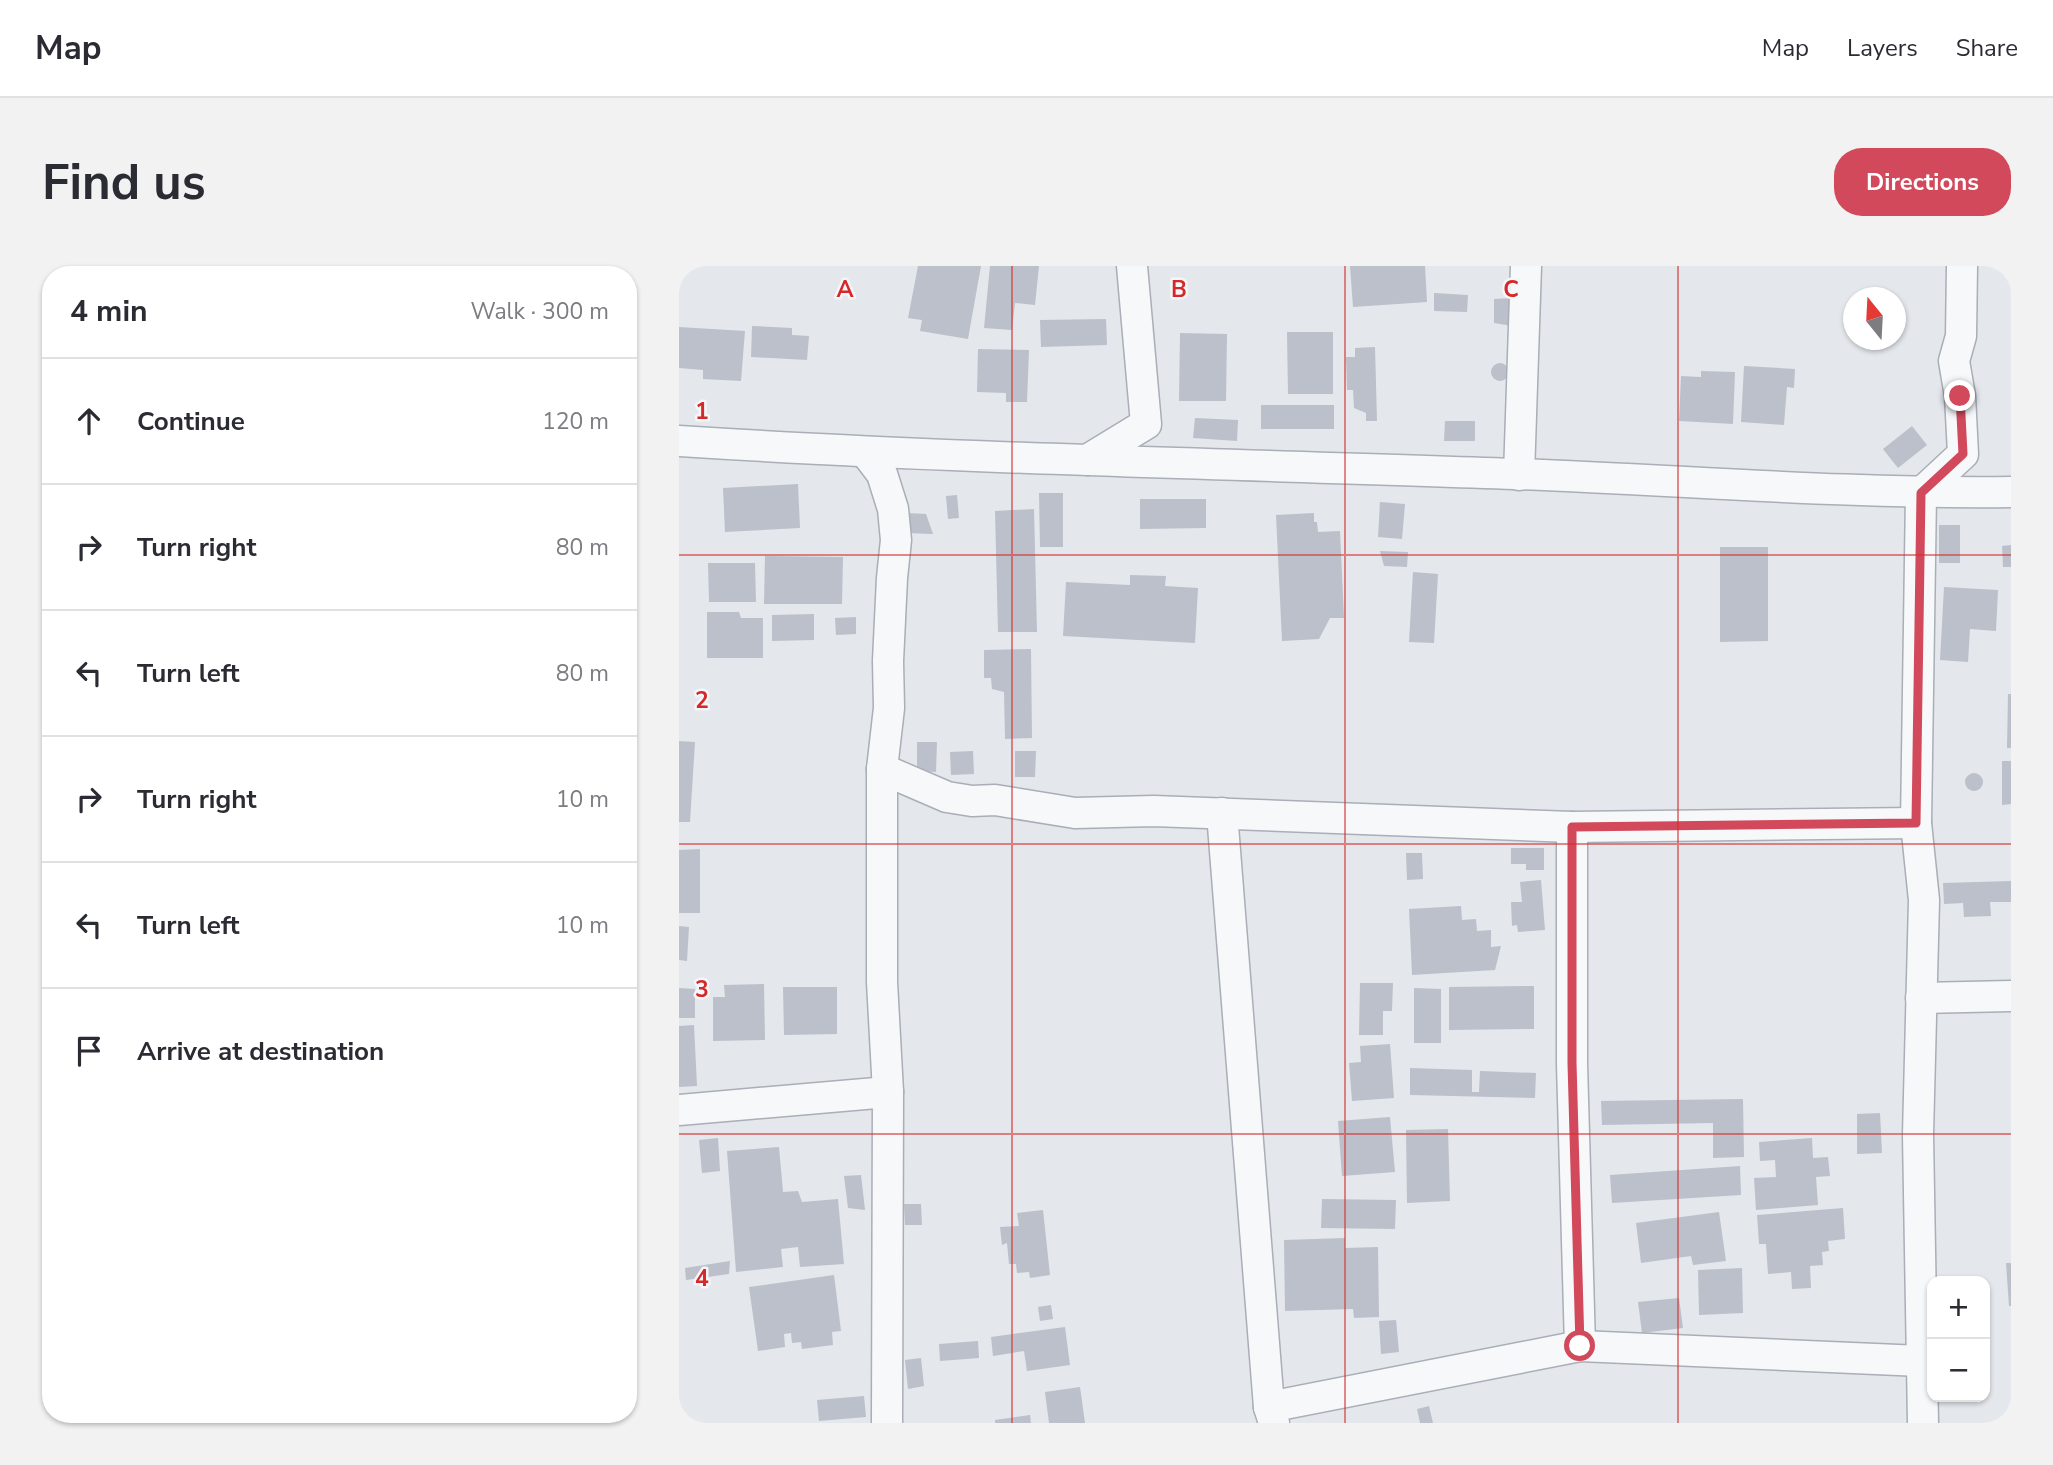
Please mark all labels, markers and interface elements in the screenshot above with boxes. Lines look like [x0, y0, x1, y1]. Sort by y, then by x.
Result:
text: Map [35, 26, 102, 71]
text: Map [1762, 32, 1809, 64]
text: Layers [1847, 32, 1918, 64]
text: Share [1956, 32, 2018, 64]
button: Directions [1834, 148, 2011, 216]
text: Find us [42, 149, 206, 216]
text: A [836, 274, 854, 305]
text: B [1171, 274, 1187, 305]
text: C [1503, 274, 1519, 305]
north arrow [1843, 287, 1906, 350]
text: 4 min [70, 291, 148, 332]
text: Walk · 300 m [470, 296, 609, 327]
route end [1944, 380, 1975, 411]
text: 1 [695, 396, 709, 427]
icon: ahead [70, 402, 108, 440]
text: Continue [137, 404, 245, 439]
text: 120 m [542, 406, 609, 437]
icon: right [70, 528, 108, 566]
text: Turn right [137, 530, 256, 565]
text: 80 m [556, 532, 609, 563]
icon: left [70, 654, 108, 692]
text: Turn left [137, 656, 240, 691]
text: 80 m [556, 658, 609, 689]
text: 2 [695, 685, 709, 716]
icon: right [70, 780, 108, 818]
text: Turn right [137, 782, 256, 817]
text: 10 m [556, 784, 609, 815]
icon: left [70, 906, 108, 944]
text: Turn left [137, 908, 240, 943]
text: 10 m [556, 910, 609, 941]
text: 3 [695, 974, 709, 1005]
icon: arrive [70, 1032, 108, 1070]
text: Arrive at destination [137, 1034, 384, 1069]
text: 4 [695, 1263, 709, 1294]
map controls [1927, 1276, 1990, 1402]
button: + [1927, 1276, 1990, 1339]
route start [1564, 1330, 1595, 1361]
button: − [1927, 1339, 1990, 1402]

